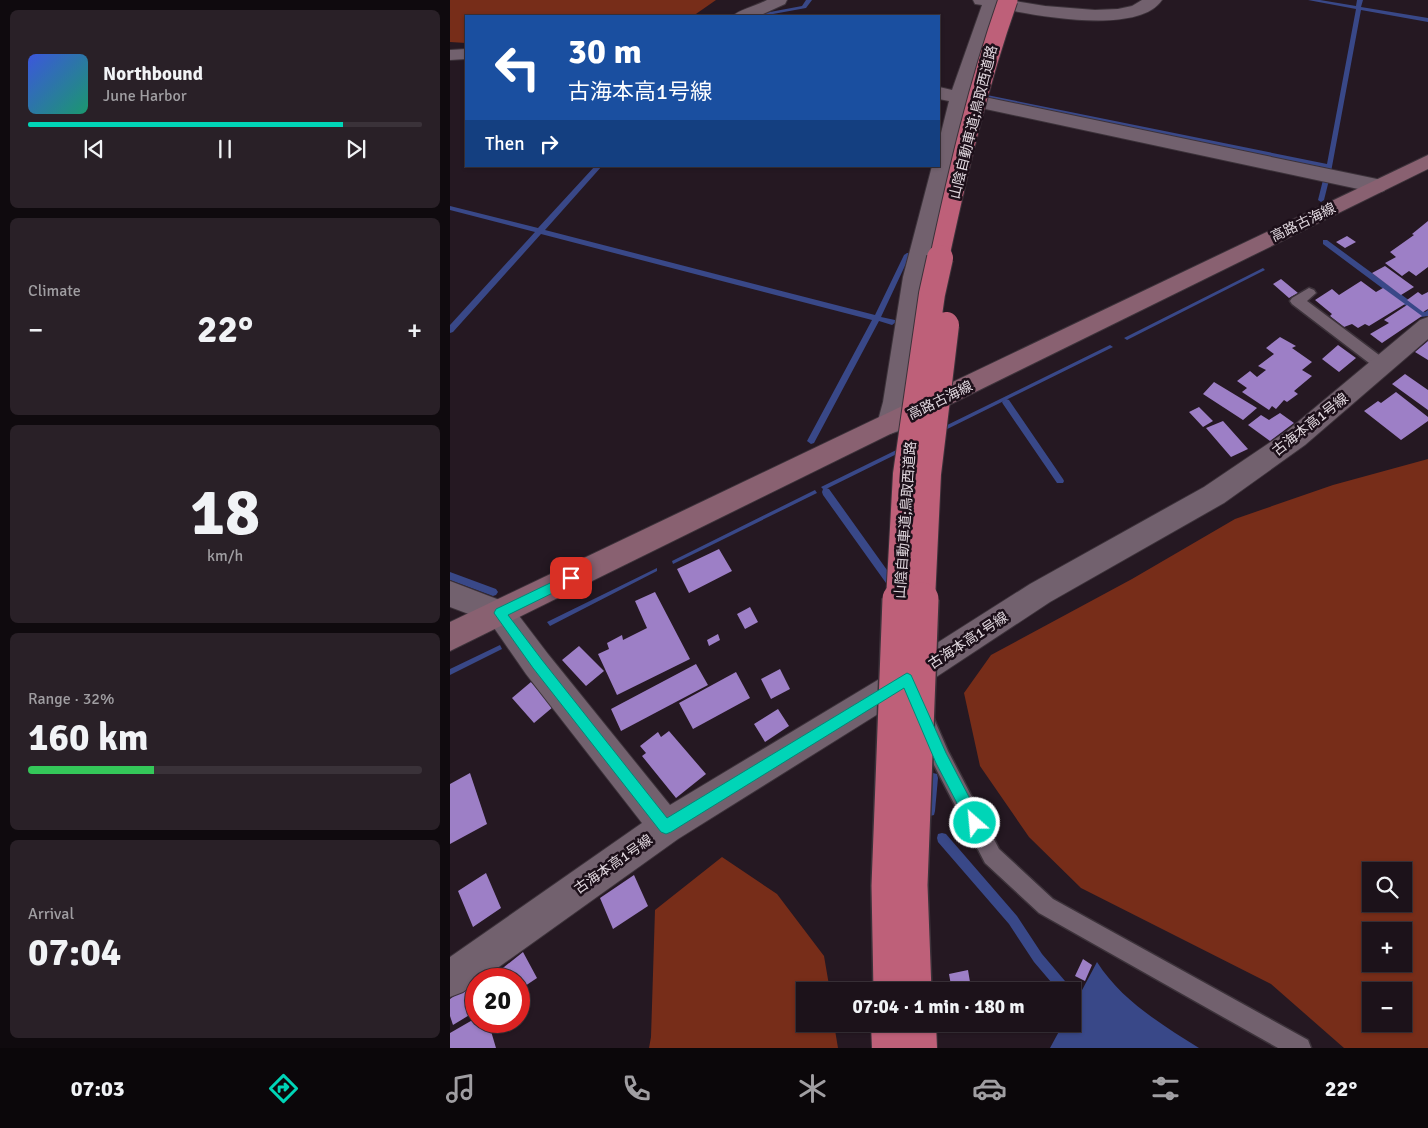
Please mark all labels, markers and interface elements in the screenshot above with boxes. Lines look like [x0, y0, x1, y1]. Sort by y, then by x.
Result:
text: 30 m [568, 30, 642, 73]
icon: left [485, 35, 550, 100]
street label: 山陰自動車道;鳥取西道路 [946, 43, 1001, 201]
text: Northbound [103, 62, 203, 86]
text: 古海本高1号線 [568, 78, 712, 105]
text: June Harbor [103, 86, 187, 106]
icon: right [535, 130, 563, 158]
text: Then [485, 132, 525, 156]
icon: previous [80, 135, 108, 163]
icon: pause [211, 135, 239, 163]
icon: next [342, 135, 370, 163]
street label: 高路古海線 [1268, 199, 1338, 245]
text: Climate [28, 281, 81, 301]
text: 22° [197, 306, 253, 353]
text: − [28, 313, 43, 347]
text: + [407, 313, 422, 347]
street label: 高路古海線 [905, 377, 975, 423]
street label: 古海本高1号線 [1269, 390, 1352, 459]
street label: 山陰自動車道;鳥取西道路 [892, 441, 919, 599]
text: 18 [190, 473, 260, 553]
text: km/h [207, 546, 243, 566]
pin [550, 557, 592, 599]
icon: arrive [557, 564, 585, 592]
street label: 古海本高1号線 [925, 608, 1011, 672]
text: Range · 32% [28, 689, 114, 709]
text: 160 km [28, 714, 149, 761]
position arrow [948, 796, 1000, 848]
street label: 古海本高1号線 [571, 831, 656, 898]
map controls [1362, 862, 1412, 1032]
button: search [1362, 862, 1412, 912]
text: Arrival [28, 904, 74, 924]
button: + [1362, 922, 1412, 972]
text: 07:04 [28, 929, 121, 976]
speed limit sign: 20 [465, 968, 530, 1033]
button: − [1362, 982, 1412, 1032]
text: 07:04 · 1 min · 180 m [852, 995, 1025, 1019]
icon: directions [266, 1071, 301, 1106]
icon: music [443, 1071, 478, 1106]
icon: phone [619, 1071, 654, 1106]
icon: climate [795, 1071, 830, 1106]
icon: car [972, 1071, 1007, 1106]
icon: filters [1148, 1071, 1183, 1106]
text: 07:03 [71, 1075, 125, 1102]
text: 22° [1325, 1075, 1357, 1102]

